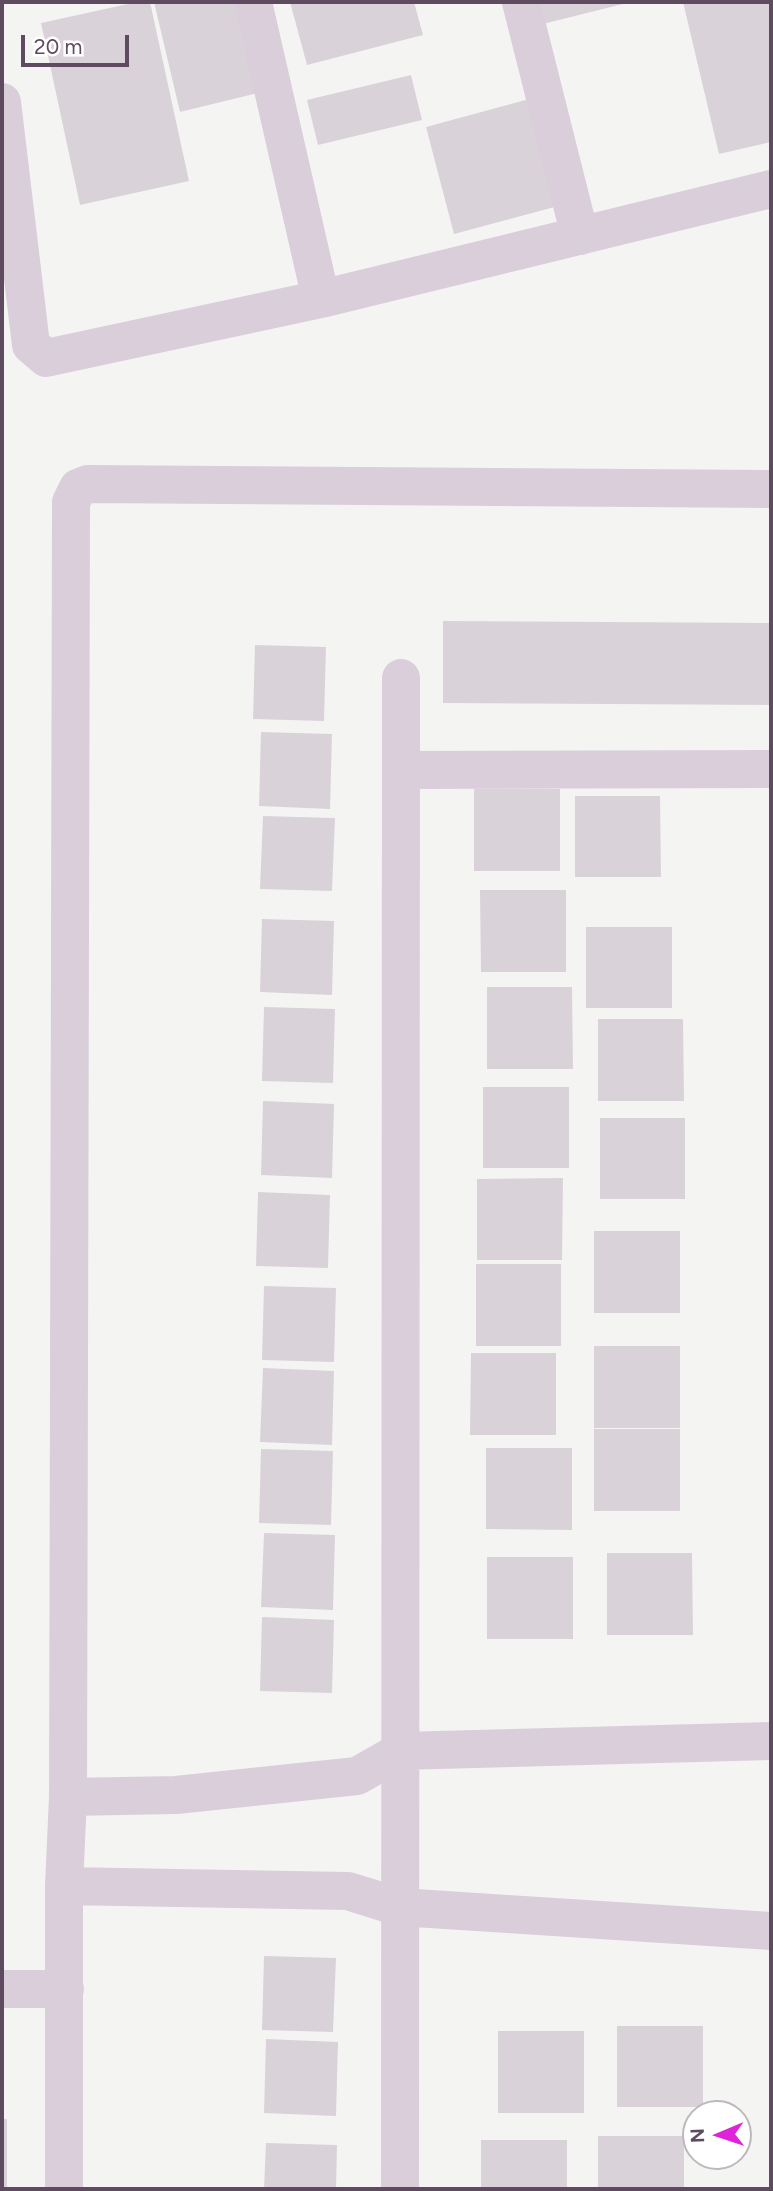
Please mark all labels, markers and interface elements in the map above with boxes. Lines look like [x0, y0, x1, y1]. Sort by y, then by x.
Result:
scale bar [24, 21, 133, 65]
text: 20 m [34, 34, 82, 59]
north arrow [682, 2100, 752, 2170]
text: N [686, 2128, 709, 2143]

